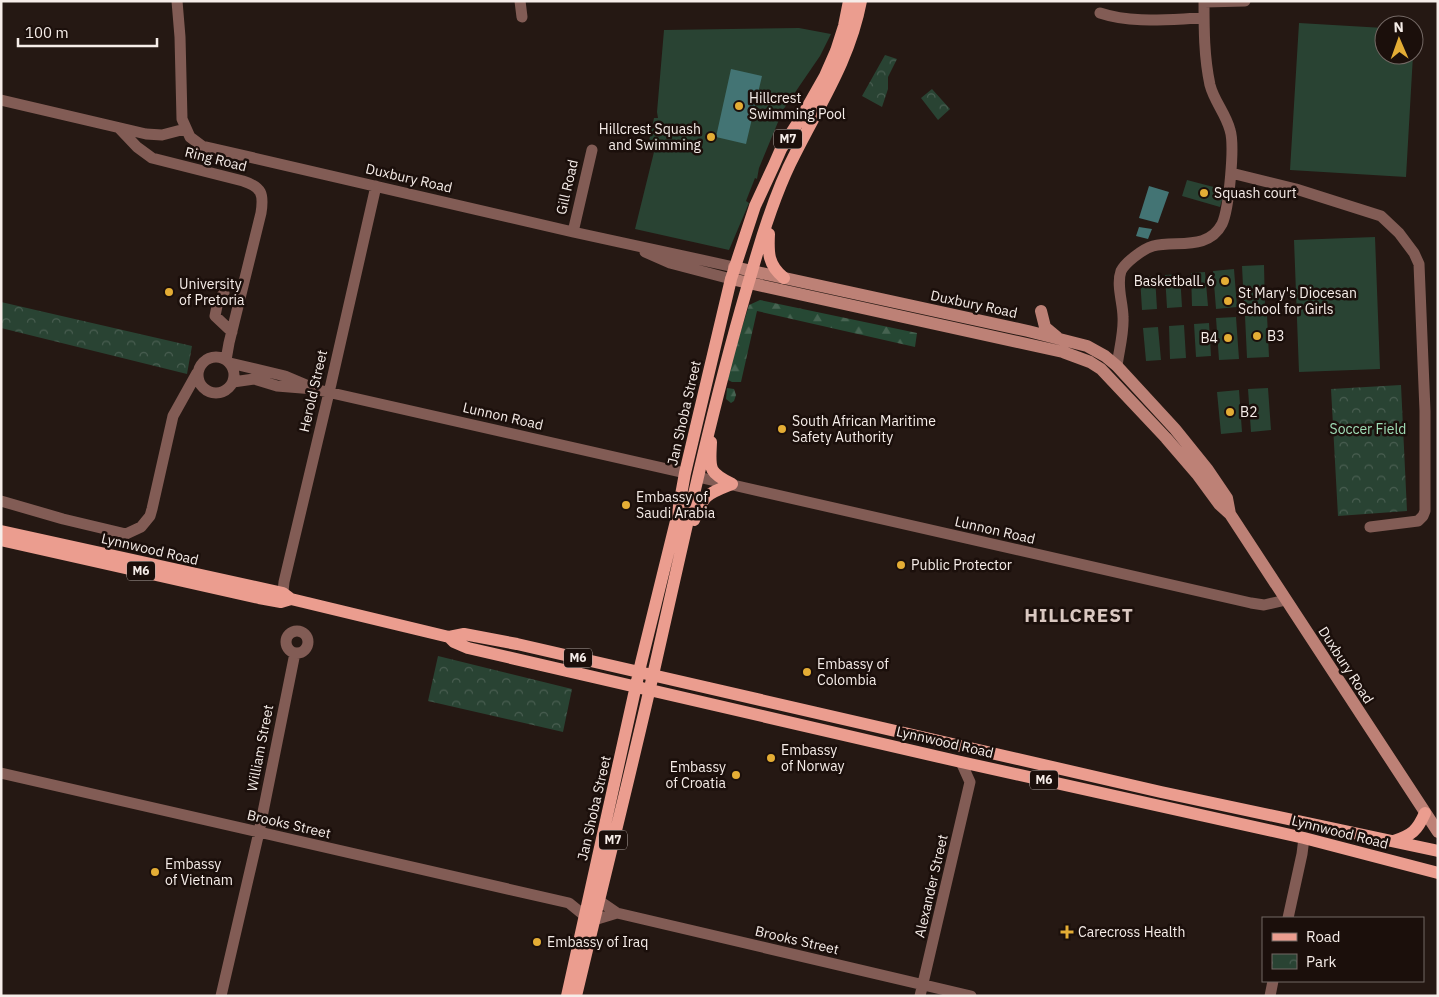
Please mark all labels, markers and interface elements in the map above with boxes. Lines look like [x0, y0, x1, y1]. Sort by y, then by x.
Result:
scale bar [18, 15, 156, 47]
north arrow [1374, 15, 1424, 65]
text: N [1393, 18, 1404, 36]
text: 100 m [25, 23, 69, 42]
place label: Hillcrest Swimming Pool [749, 89, 846, 123]
marker: Hillcrest Swimming Pool [733, 100, 745, 112]
place label: Hillcrest Squash and Swimming [599, 120, 702, 154]
road number: M7 [774, 130, 802, 148]
marker: Hillcrest Squash and Swimming [705, 131, 717, 143]
street label: Ring Road [183, 143, 249, 175]
street label: Gill Road [552, 158, 582, 216]
street label: Duxbury Road [364, 159, 454, 197]
place label: Squash court [1214, 184, 1297, 202]
marker: Squash court [1198, 187, 1210, 199]
place label: BasketbalL 6 [1134, 272, 1215, 290]
place label: University of Pretoria [179, 275, 245, 309]
marker: BasketbalL 6 [1219, 275, 1231, 287]
place label: St Mary's Diocesan School for Girls [1238, 284, 1357, 318]
marker: University of Pretoria [163, 286, 175, 298]
street label: Duxbury Road [929, 286, 1019, 322]
marker: St Mary's Diocesan School for Girls [1222, 295, 1234, 307]
place label: B3 [1267, 327, 1285, 345]
place label: B4 [1200, 329, 1218, 347]
marker: B3 [1251, 330, 1263, 342]
marker: B4 [1222, 332, 1234, 344]
street label: Herold Street [295, 348, 331, 434]
street label: Jan Shoba Street [663, 359, 705, 467]
street label: Lunnon Road [461, 398, 545, 434]
place label: B2 [1240, 403, 1258, 421]
marker: B2 [1224, 406, 1236, 418]
place label: South African Maritime Safety Authority [792, 412, 936, 446]
park label: Soccer Field [1330, 420, 1406, 438]
marker: South African Maritime Safety Authority [776, 423, 788, 435]
place label: Embassy of Saudi Arabia [636, 488, 716, 522]
marker: Embassy of Saudi Arabia [620, 499, 632, 511]
street label: Lunnon Road [953, 512, 1037, 548]
street label: Lynnwood Road [100, 529, 200, 569]
place label: Public Protector [911, 556, 1012, 574]
marker: Public Protector [895, 559, 907, 571]
road number: M6 [127, 562, 155, 580]
district label: HILLCREST [1024, 603, 1134, 627]
street label: Duxbury Road [1314, 623, 1378, 707]
road number: M6 [564, 648, 592, 668]
place label: Embassy of Colombia [817, 655, 889, 689]
marker: Embassy of Colombia [801, 666, 813, 678]
street label: William Street [243, 703, 277, 793]
street label: Lynnwood Road [895, 722, 995, 762]
place label: Embassy of Norway [781, 741, 845, 775]
marker: Embassy of Norway [765, 752, 777, 764]
street label: Jan Shoba Street [573, 754, 615, 862]
place label: Embassy of Croatia [665, 758, 727, 792]
marker: Embassy of Croatia [730, 769, 742, 781]
road number: M6 [1030, 770, 1058, 790]
street label: Brooks Street [245, 806, 333, 842]
street label: Lynnwood Road [1290, 811, 1390, 853]
road number: M7 [599, 830, 627, 850]
street label: Alexander Street [910, 833, 952, 939]
place label: Embassy of Vietnam [165, 855, 233, 889]
marker: Embassy of Vietnam [149, 866, 161, 878]
legend [1262, 917, 1424, 982]
street label: Brooks Street [753, 922, 841, 958]
place label: Carecross Health [1078, 923, 1185, 941]
marker: Carecross Health [1060, 925, 1074, 939]
text: Road [1306, 927, 1341, 946]
place label: Embassy of Iraq [547, 933, 648, 951]
marker: Embassy of Iraq [531, 936, 543, 948]
text: Park [1306, 952, 1336, 971]

